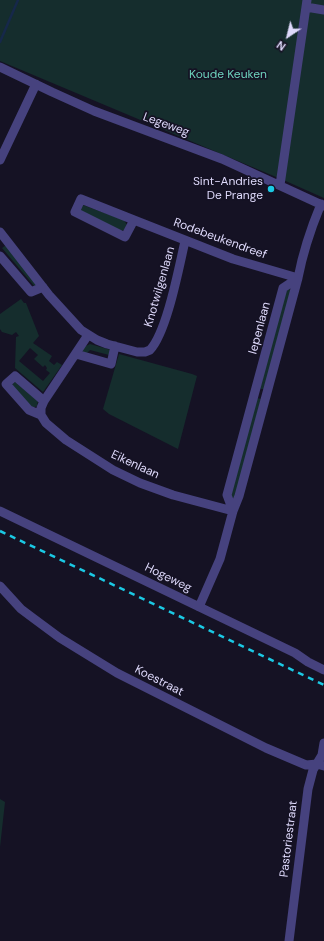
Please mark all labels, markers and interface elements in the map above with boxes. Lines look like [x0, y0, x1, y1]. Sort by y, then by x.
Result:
north arrow [268, 16, 308, 56]
text: N [274, 38, 288, 54]
park label: Koude Keuken [189, 68, 267, 82]
street label: Legeweg [141, 110, 191, 140]
place label: Sint-Andries De Prange [193, 175, 263, 203]
marker: Sint-Andries De Prange [266, 184, 276, 194]
street label: Rodebeukendreef [171, 215, 269, 263]
street label: Knotwilgenlaan [142, 245, 178, 329]
street label: Iepenlaan [246, 300, 274, 356]
street label: Eikenlaan [109, 448, 161, 482]
street label: Hogeweg [142, 560, 194, 596]
street label: Koestraat [132, 663, 186, 699]
street label: Pastoriestraat [277, 800, 301, 878]

